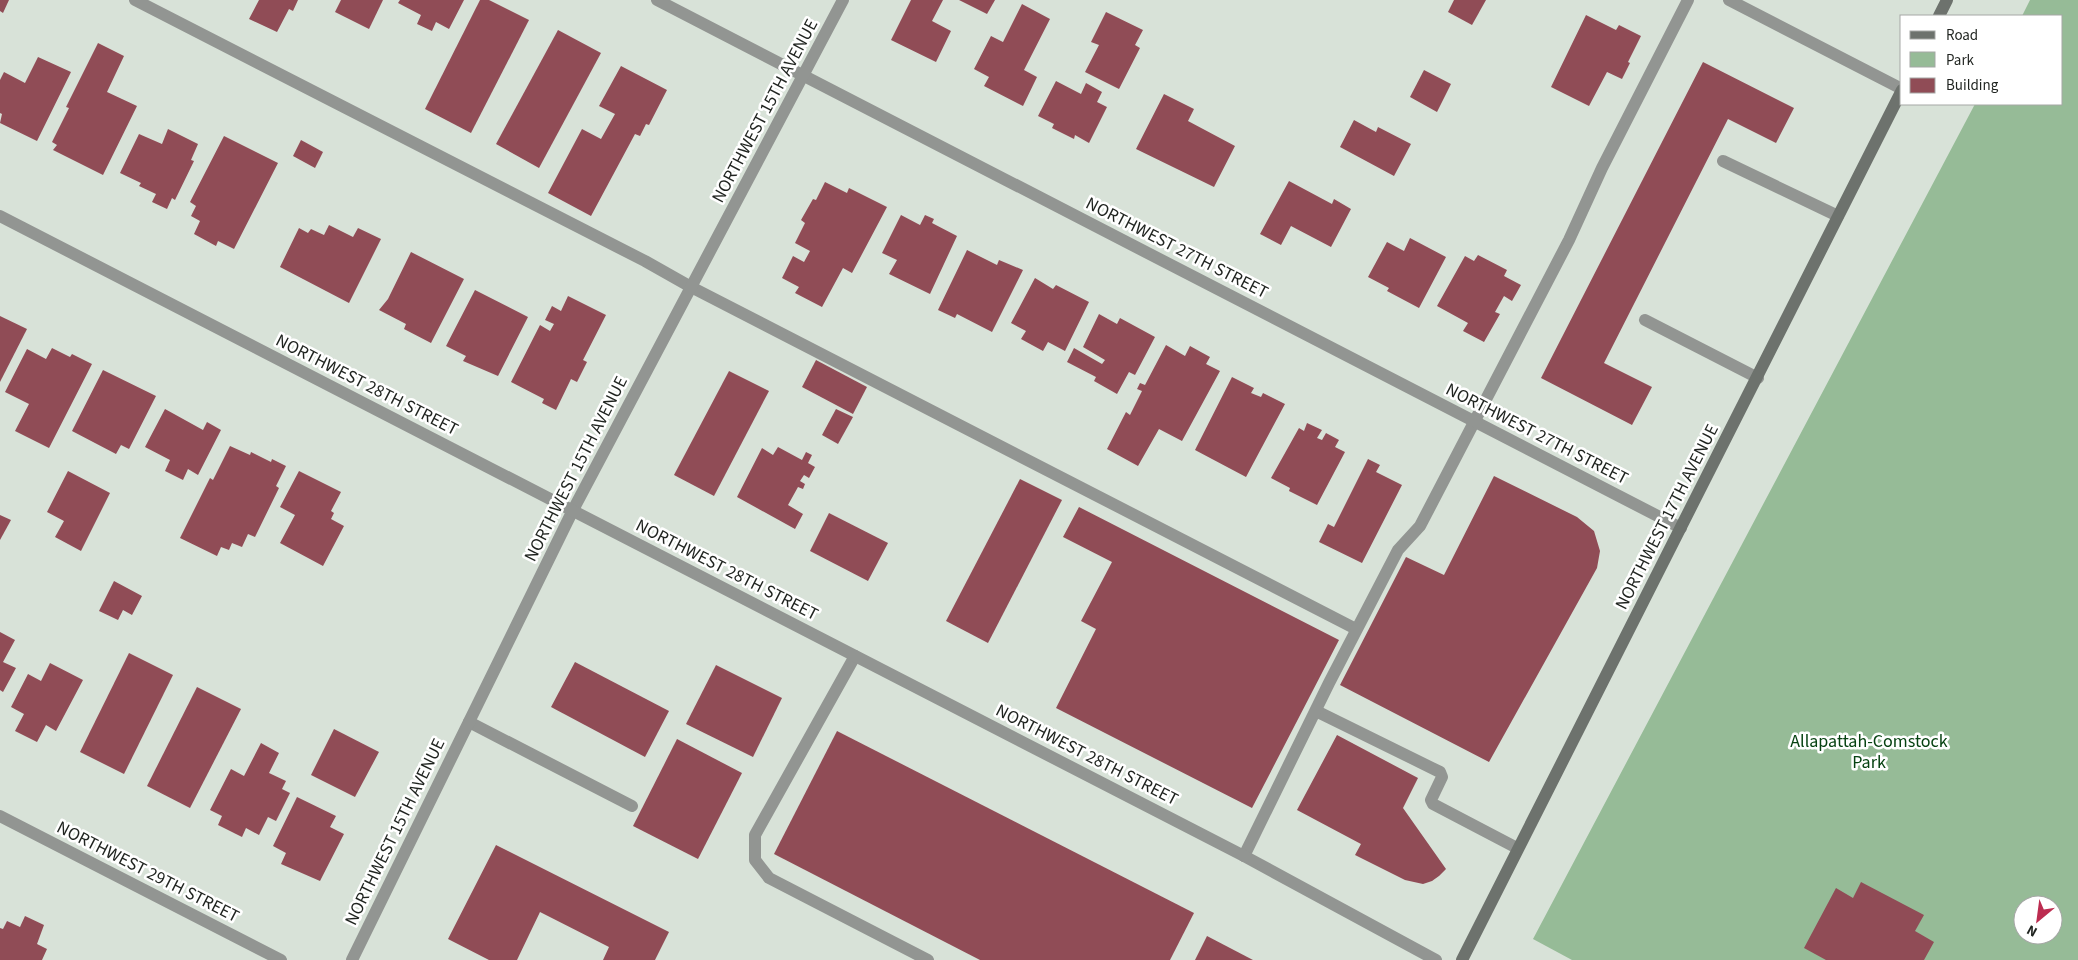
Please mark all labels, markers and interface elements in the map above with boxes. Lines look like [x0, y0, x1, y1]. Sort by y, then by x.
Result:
street label: NORTHWEST 15TH AVENUE [706, 15, 824, 207]
legend [1900, 15, 2063, 105]
text: Road [1946, 25, 1978, 46]
text: Park [1946, 50, 1975, 71]
text: Building [1946, 75, 1999, 96]
street label: NORTHWEST 27TH STREET [1081, 191, 1273, 305]
street label: NORTHWEST 28TH STREET [271, 328, 463, 442]
street label: NORTHWEST 15TH AVENUE [518, 372, 634, 566]
street label: NORTHWEST 27TH STREET [1441, 377, 1633, 491]
street label: NORTHWEST 17TH AVENUE [1609, 420, 1725, 614]
street label: NORTHWEST 28TH STREET [631, 513, 823, 627]
street label: NORTHWEST 28TH STREET [991, 698, 1183, 812]
park label: Allapattah-Comstock Park [1790, 729, 1948, 775]
street label: NORTHWEST 15TH AVENUE [339, 734, 451, 930]
street label: NORTHWEST 29TH STREET [52, 815, 244, 929]
north arrow [2013, 895, 2063, 945]
text: N [2023, 919, 2041, 941]

